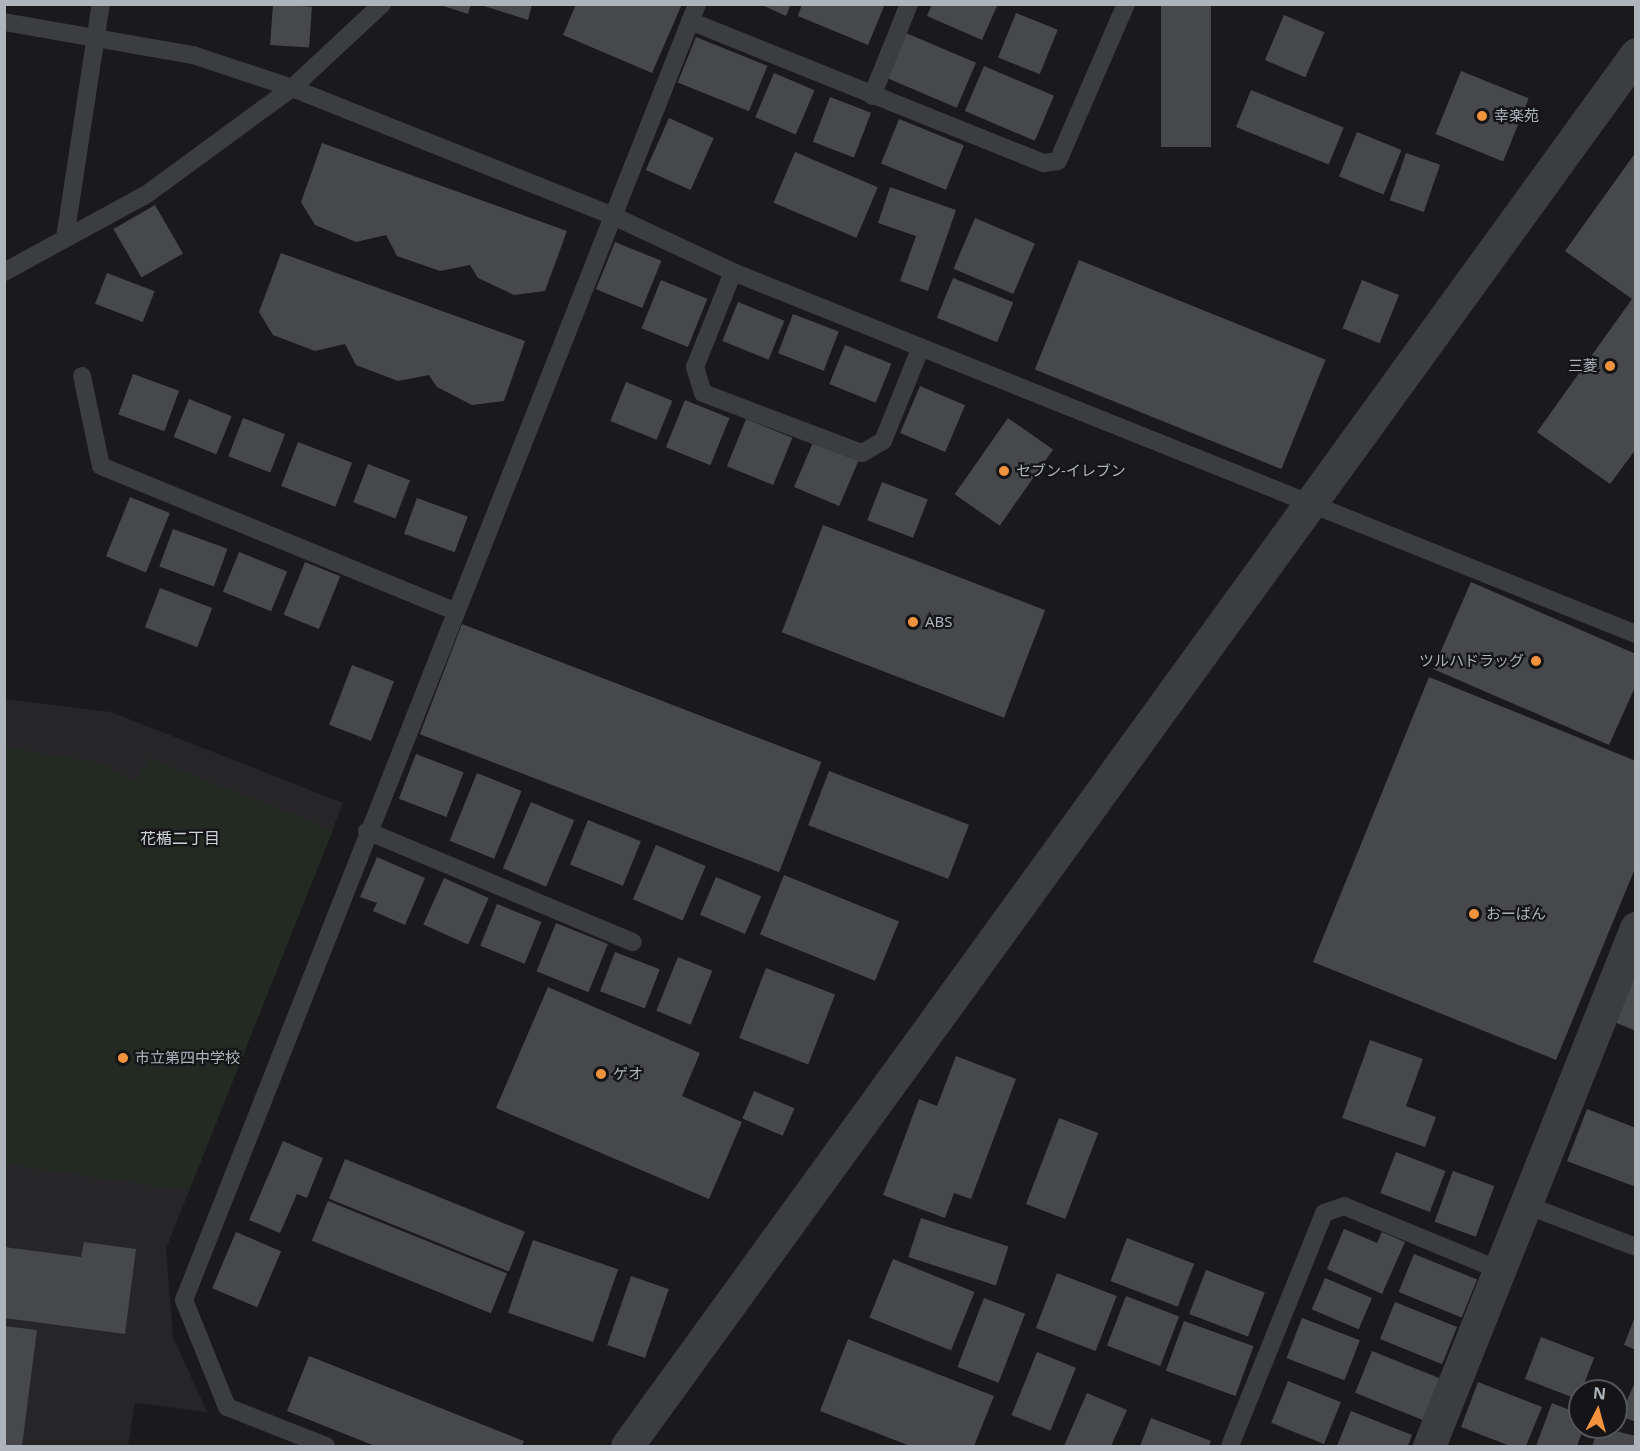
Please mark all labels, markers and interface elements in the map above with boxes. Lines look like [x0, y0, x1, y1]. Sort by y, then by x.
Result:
place label: 幸楽苑 [1494, 107, 1539, 125]
marker: 幸楽苑 [1475, 109, 1489, 123]
place label: 三菱 [1568, 357, 1598, 375]
marker: 三菱 [1603, 359, 1617, 373]
place label: セブン-イレブン [1016, 462, 1126, 480]
marker: セブン-イレブン [997, 464, 1011, 478]
place label: ABS [925, 613, 953, 631]
marker: ABS [906, 615, 920, 629]
place label: ツルハドラッグ [1419, 652, 1524, 670]
marker: ツルハドラッグ [1529, 654, 1543, 668]
district label: 花楯二丁目 [140, 828, 220, 848]
place label: おーばん [1486, 905, 1546, 923]
marker: おーばん [1467, 907, 1481, 921]
place label: 市立第四中学校 [135, 1049, 240, 1067]
marker: 市立第四中学校 [116, 1051, 130, 1065]
place label: ゲオ [613, 1065, 643, 1083]
marker: ゲオ [594, 1067, 608, 1081]
north arrow [1568, 1379, 1628, 1439]
text: N [1592, 1381, 1607, 1405]

